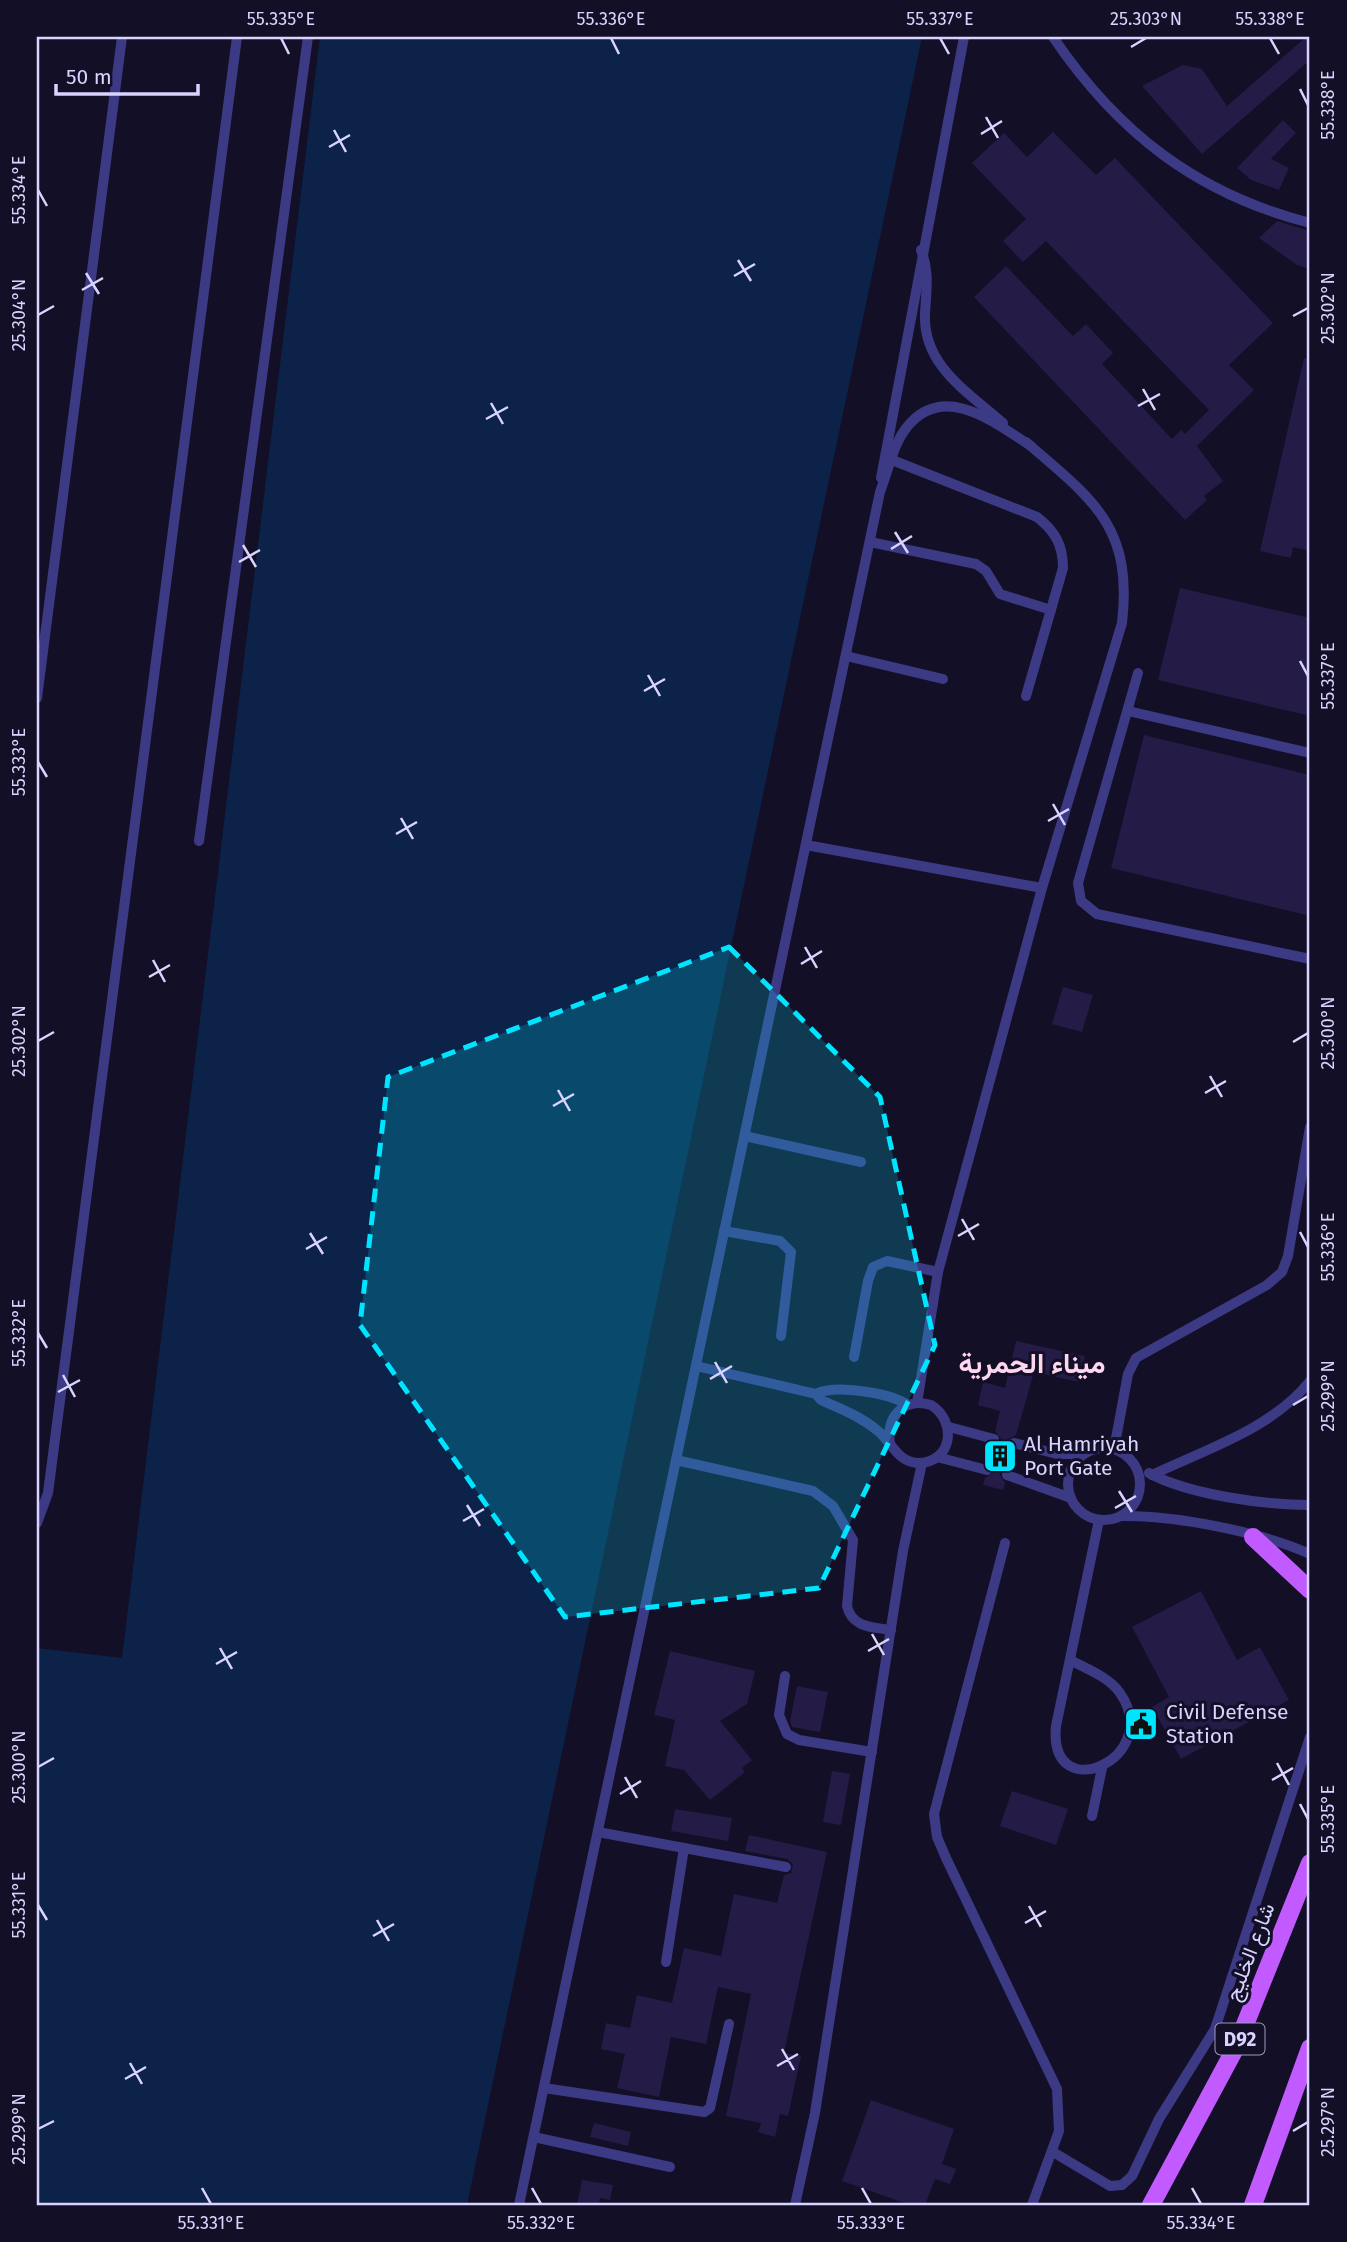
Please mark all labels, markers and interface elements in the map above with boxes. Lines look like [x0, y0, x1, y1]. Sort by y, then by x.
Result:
text: 55.335°E [247, 8, 315, 30]
text: 55.336°E [577, 8, 645, 30]
text: 55.337°E [906, 8, 974, 30]
text: 25.303°N [1110, 8, 1182, 30]
text: 55.338°E [1235, 8, 1305, 30]
scale bar [56, 52, 198, 96]
text: 50 m [66, 64, 112, 90]
text: 55.338°E [1317, 70, 1339, 140]
text: 55.334°E [8, 156, 30, 224]
text: 25.302°N [1317, 272, 1339, 344]
text: 25.304°N [8, 279, 30, 351]
text: 55.337°E [1317, 642, 1339, 710]
text: 55.333°E [8, 728, 30, 796]
text: 25.300°N [1317, 996, 1339, 1070]
text: 25.302°N [8, 1005, 30, 1077]
text: 55.336°E [1317, 1213, 1339, 1281]
text: 55.332°E [8, 1299, 30, 1367]
district label: ميناء الحمرية [958, 1347, 1106, 1381]
text: 25.299°N [1317, 1360, 1339, 1432]
place label: Al Hamriyah Port Gate [1024, 1431, 1139, 1481]
building icon: Al Hamriyah Port Gate [981, 1437, 1019, 1475]
place label: Civil Defense Station [1166, 1699, 1288, 1749]
public building icon: Civil Defense Station [1122, 1705, 1160, 1743]
text: 25.300°N [8, 1730, 30, 1804]
text: 55.335°E [1317, 1785, 1339, 1853]
text: 55.331°E [8, 1872, 30, 1938]
street label: شارع الخليج [1219, 1899, 1282, 2005]
road number: D92 [1216, 2024, 1264, 2054]
text: 25.297°N [1317, 2087, 1339, 2157]
text: 25.299°N [8, 2093, 30, 2165]
text: 55.331°E [178, 2212, 244, 2234]
text: 55.332°E [507, 2212, 575, 2234]
text: 55.333°E [837, 2212, 905, 2234]
text: 55.334°E [1167, 2212, 1235, 2234]

